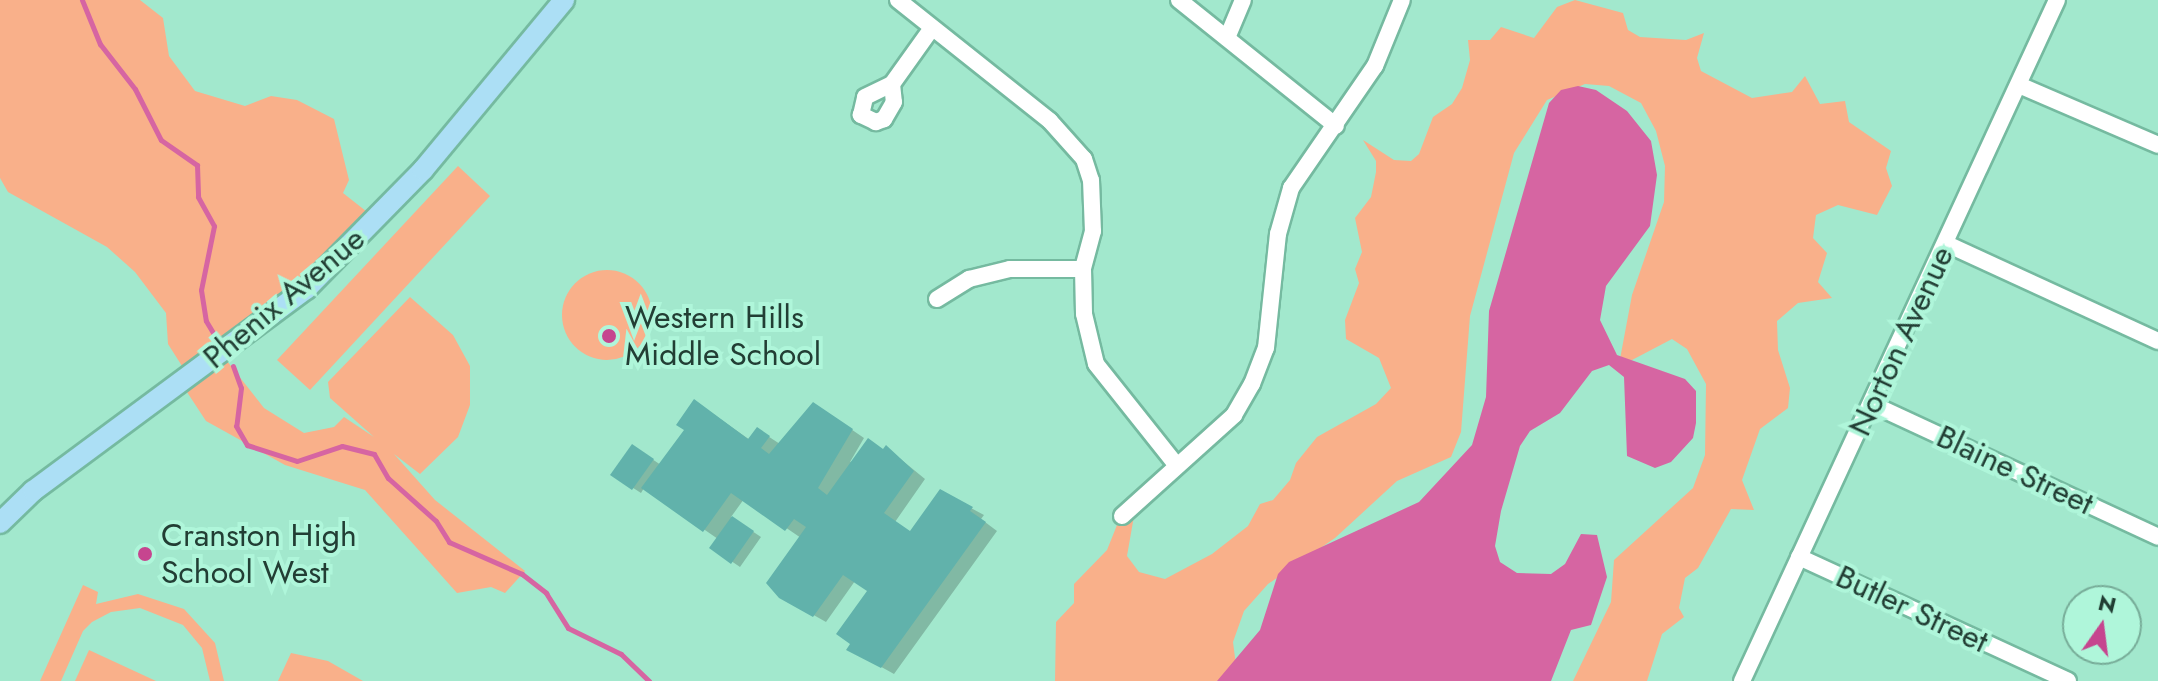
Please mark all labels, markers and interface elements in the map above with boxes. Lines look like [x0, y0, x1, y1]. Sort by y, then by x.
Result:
street label: Phenix Avenue [196, 219, 372, 377]
street label: Norton Avenue [1840, 240, 1962, 442]
place label: Western Hills Middle School [625, 299, 821, 374]
marker: Western Hills Middle School [600, 327, 618, 345]
street label: Blaine Street [1931, 417, 2099, 523]
place label: Cranston High School West [161, 517, 357, 592]
marker: Cranston High School West [136, 545, 154, 563]
street label: Butler Street [1830, 557, 1994, 661]
north arrow [2062, 585, 2142, 665]
text: N [2095, 586, 2120, 621]

